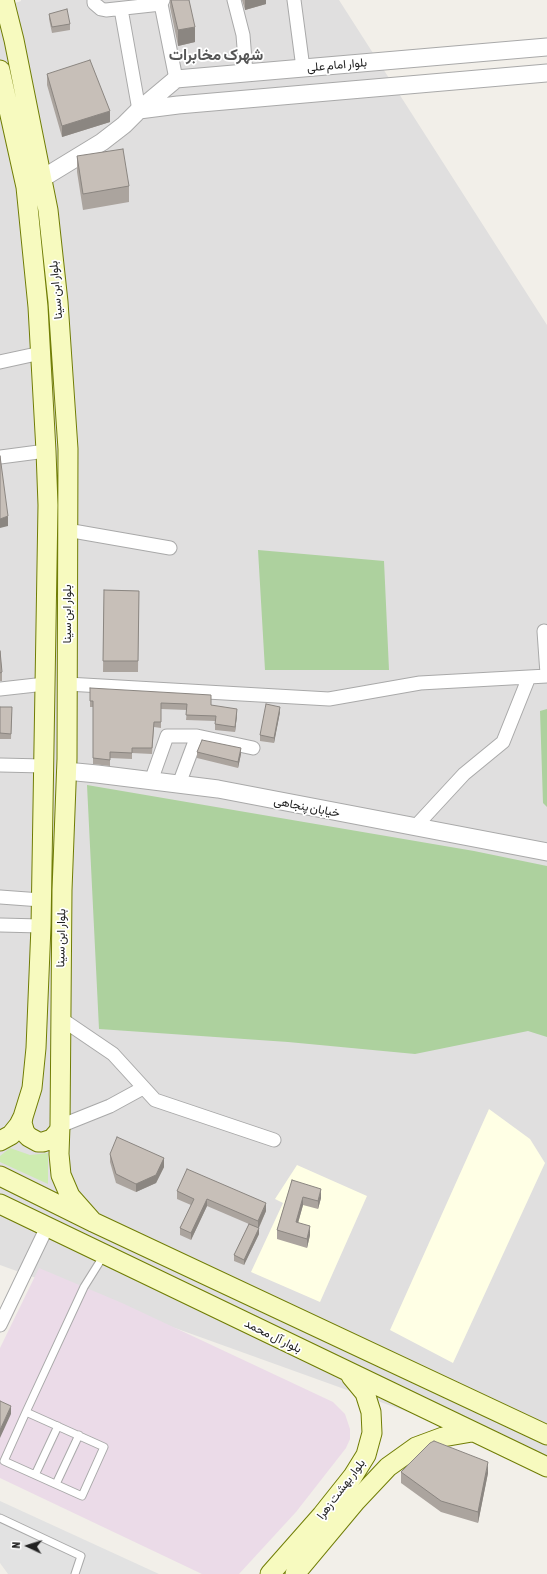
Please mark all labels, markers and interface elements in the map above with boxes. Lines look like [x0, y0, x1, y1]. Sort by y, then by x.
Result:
district label: شهرک مخابرات [169, 45, 263, 65]
street label: بلوار امام علی [306, 55, 368, 75]
street label: بلوار ابن سینا [46, 260, 66, 320]
street label: بلوار ابن سینا [60, 585, 74, 643]
street label: خیابان پنجاهی [273, 794, 341, 820]
street label: بلوار ابن سینا [53, 908, 69, 968]
street label: بلوار آل محمد [242, 1316, 304, 1356]
street label: بلوار بهشت زهرا [314, 1456, 368, 1522]
north arrow [8, 1526, 48, 1566]
text: N [10, 1542, 22, 1549]

